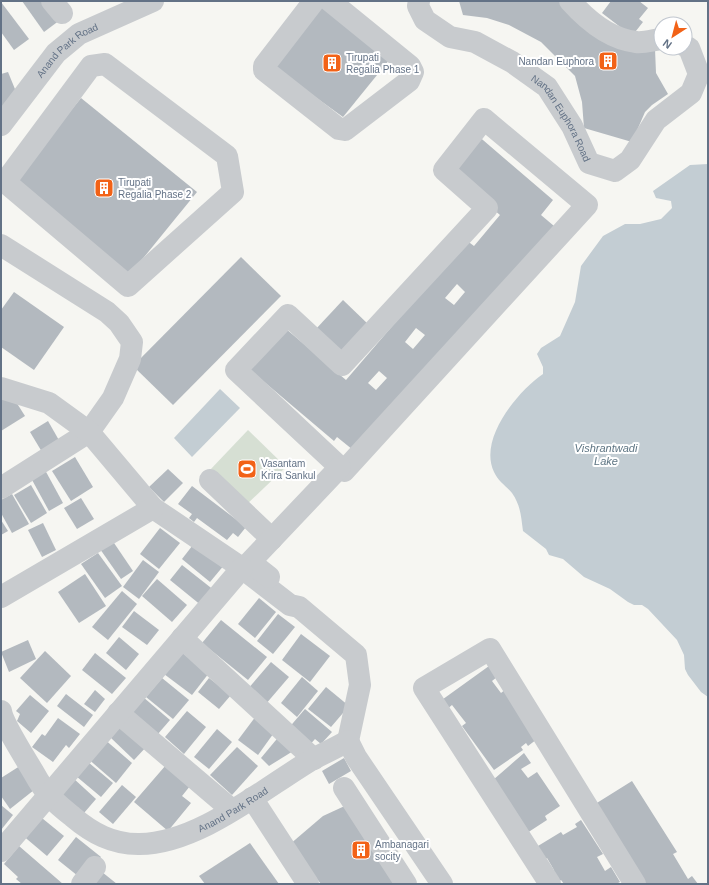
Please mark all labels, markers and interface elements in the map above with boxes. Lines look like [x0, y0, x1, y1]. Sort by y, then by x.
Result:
north arrow [653, 16, 693, 56]
street label: Anand Park Road [34, 21, 100, 80]
text: N [660, 37, 674, 51]
building icon: Nandan Euphora [597, 50, 619, 72]
building icon: Tirupati Regalia Phase 1 [321, 52, 343, 74]
place label: Tirupati Regalia Phase 1 [346, 52, 420, 75]
place label: Nandan Euphora [518, 56, 594, 67]
street label: Nandan Euphora Road [529, 73, 593, 163]
building icon: Tirupati Regalia Phase 2 [93, 177, 115, 199]
place label: Tirupati Regalia Phase 2 [118, 177, 192, 200]
water label: Vishrantwadi Lake [575, 442, 638, 467]
sports icon: Vasantam Krira Sankul [236, 458, 258, 480]
place label: Vasantam Krira Sankul [261, 458, 315, 481]
street label: Anand Park Road [196, 785, 270, 834]
building icon: Ambanagari socity [350, 839, 372, 861]
place label: Ambanagari socity [375, 839, 429, 862]

